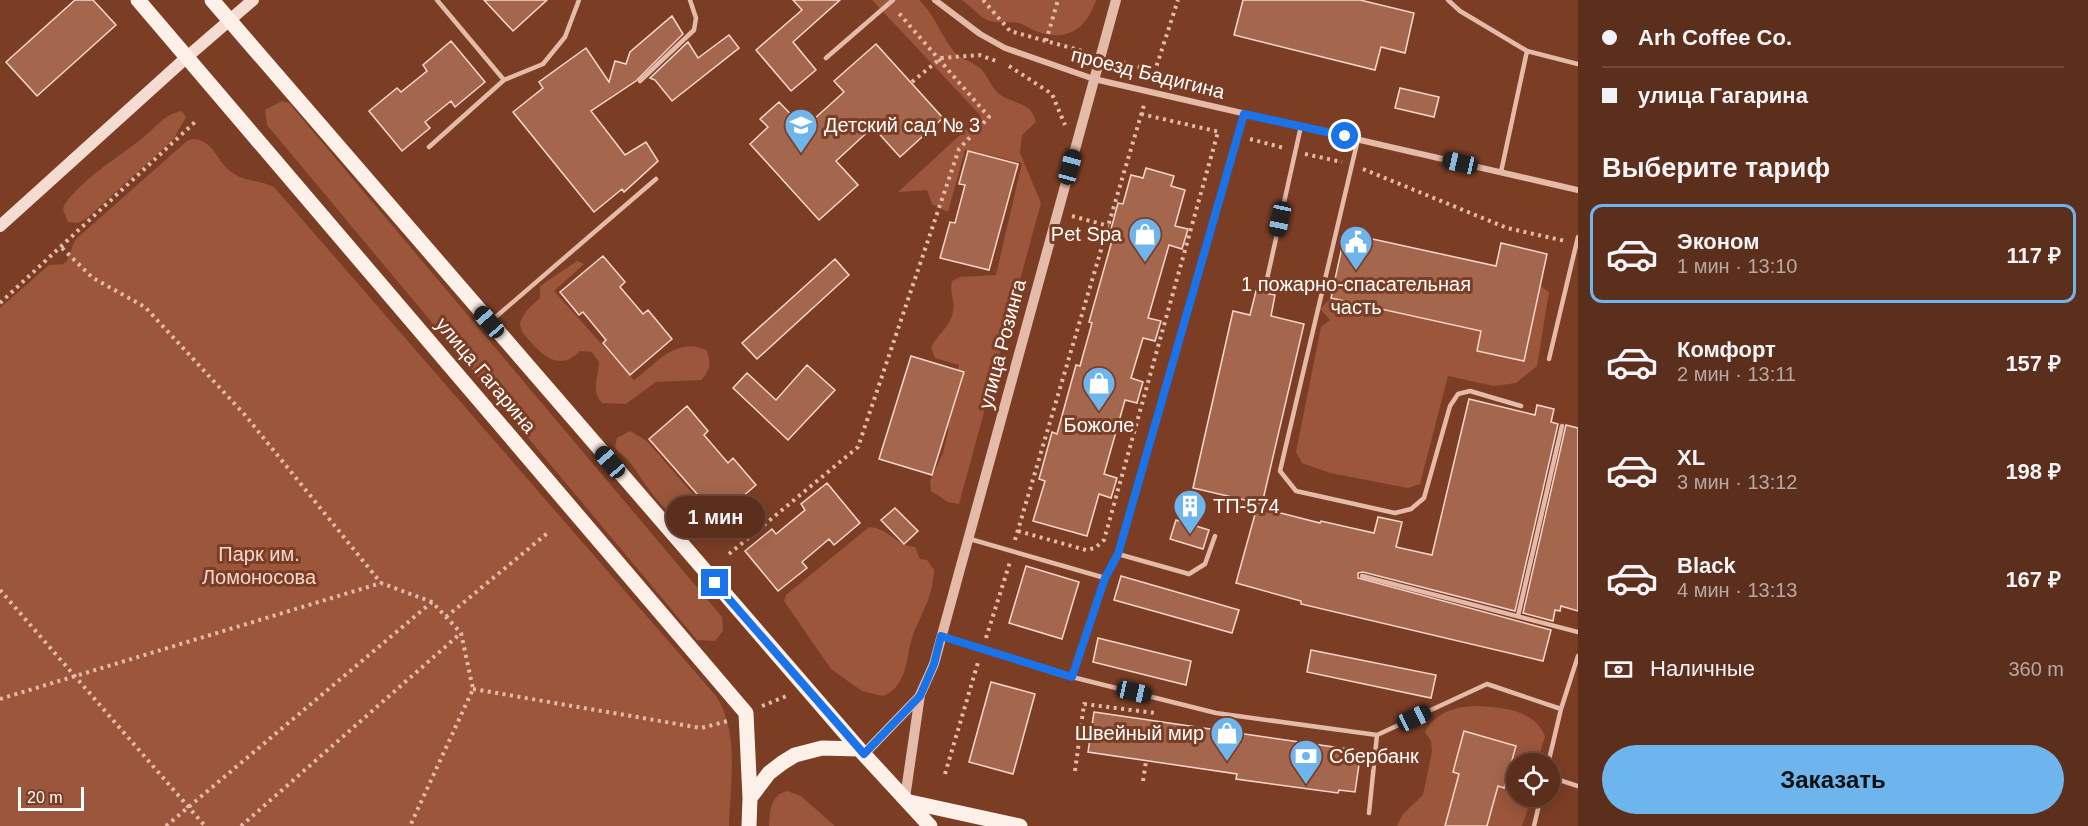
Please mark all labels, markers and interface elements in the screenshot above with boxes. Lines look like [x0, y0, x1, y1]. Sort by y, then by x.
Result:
text: Arh Coffee Co. [1638, 25, 1792, 50]
street label: проезд Бадигина [1069, 43, 1228, 103]
text: улица Гагарина [1638, 83, 1808, 108]
school or university icon: Детский сад № 3 [783, 107, 819, 154]
place label: Детский сад № 3 [824, 114, 980, 136]
route start [1331, 122, 1358, 149]
car [1057, 147, 1083, 187]
car [1440, 150, 1480, 176]
text: Выберите тариф [1602, 153, 1830, 183]
car [1267, 200, 1293, 238]
shop icon: Pet Spa [1127, 216, 1163, 263]
place label: Pet Spa [1051, 223, 1123, 245]
public building icon: 1 пожарно-спасательная часть [1338, 224, 1374, 271]
icon: car [1605, 227, 1659, 281]
text: Эконом [1677, 229, 1760, 254]
text: 117 ₽ [2007, 243, 2061, 268]
text: 1 мин · 13:10 [1677, 255, 1797, 277]
place label: 1 пожарно-спасательная часть [1241, 273, 1471, 318]
street label: улица Розинга [974, 276, 1030, 411]
car [470, 303, 508, 341]
street label: улица Гагарина [431, 313, 541, 438]
icon: car [1605, 335, 1659, 389]
text: Комфорт [1677, 337, 1776, 362]
text: 157 ₽ [2005, 351, 2061, 376]
text: 2 мин · 13:11 [1677, 363, 1796, 385]
shop icon: Божоле [1081, 365, 1117, 412]
place label: Божоле [1064, 414, 1134, 436]
car [591, 443, 629, 481]
icon: car [1605, 443, 1659, 497]
text: XL [1677, 445, 1705, 470]
text: 198 ₽ [2005, 459, 2061, 484]
text: 3 мин · 13:12 [1677, 471, 1797, 493]
building icon: ТП-574 [1172, 488, 1208, 535]
place label: ТП-574 [1213, 495, 1280, 517]
callout: 1 мин [666, 496, 764, 538]
text: 1 мин [688, 506, 743, 528]
park label: Парк им. Ломоносова [202, 543, 317, 588]
icon: car [1605, 551, 1659, 605]
text: Black [1677, 553, 1736, 578]
text: 167 ₽ [2005, 567, 2061, 592]
route end [701, 569, 728, 596]
text: 4 мин · 13:13 [1677, 579, 1797, 601]
icon: cash [1602, 653, 1635, 686]
text: Наличные [1650, 656, 1755, 681]
text: 360 m [2008, 658, 2064, 680]
car [1114, 679, 1154, 705]
car [1394, 702, 1434, 734]
shop icon: Швейный мир [1209, 715, 1245, 762]
place label: Швейный мир [1075, 722, 1204, 744]
bank icon: Сбербанк [1288, 738, 1324, 785]
place label: Сбербанк [1329, 745, 1419, 767]
button: Заказать [1602, 745, 2064, 814]
map controls [1506, 753, 1560, 807]
button: locate [1506, 753, 1560, 807]
scale bar [18, 784, 84, 812]
text: 20 m [27, 789, 63, 806]

